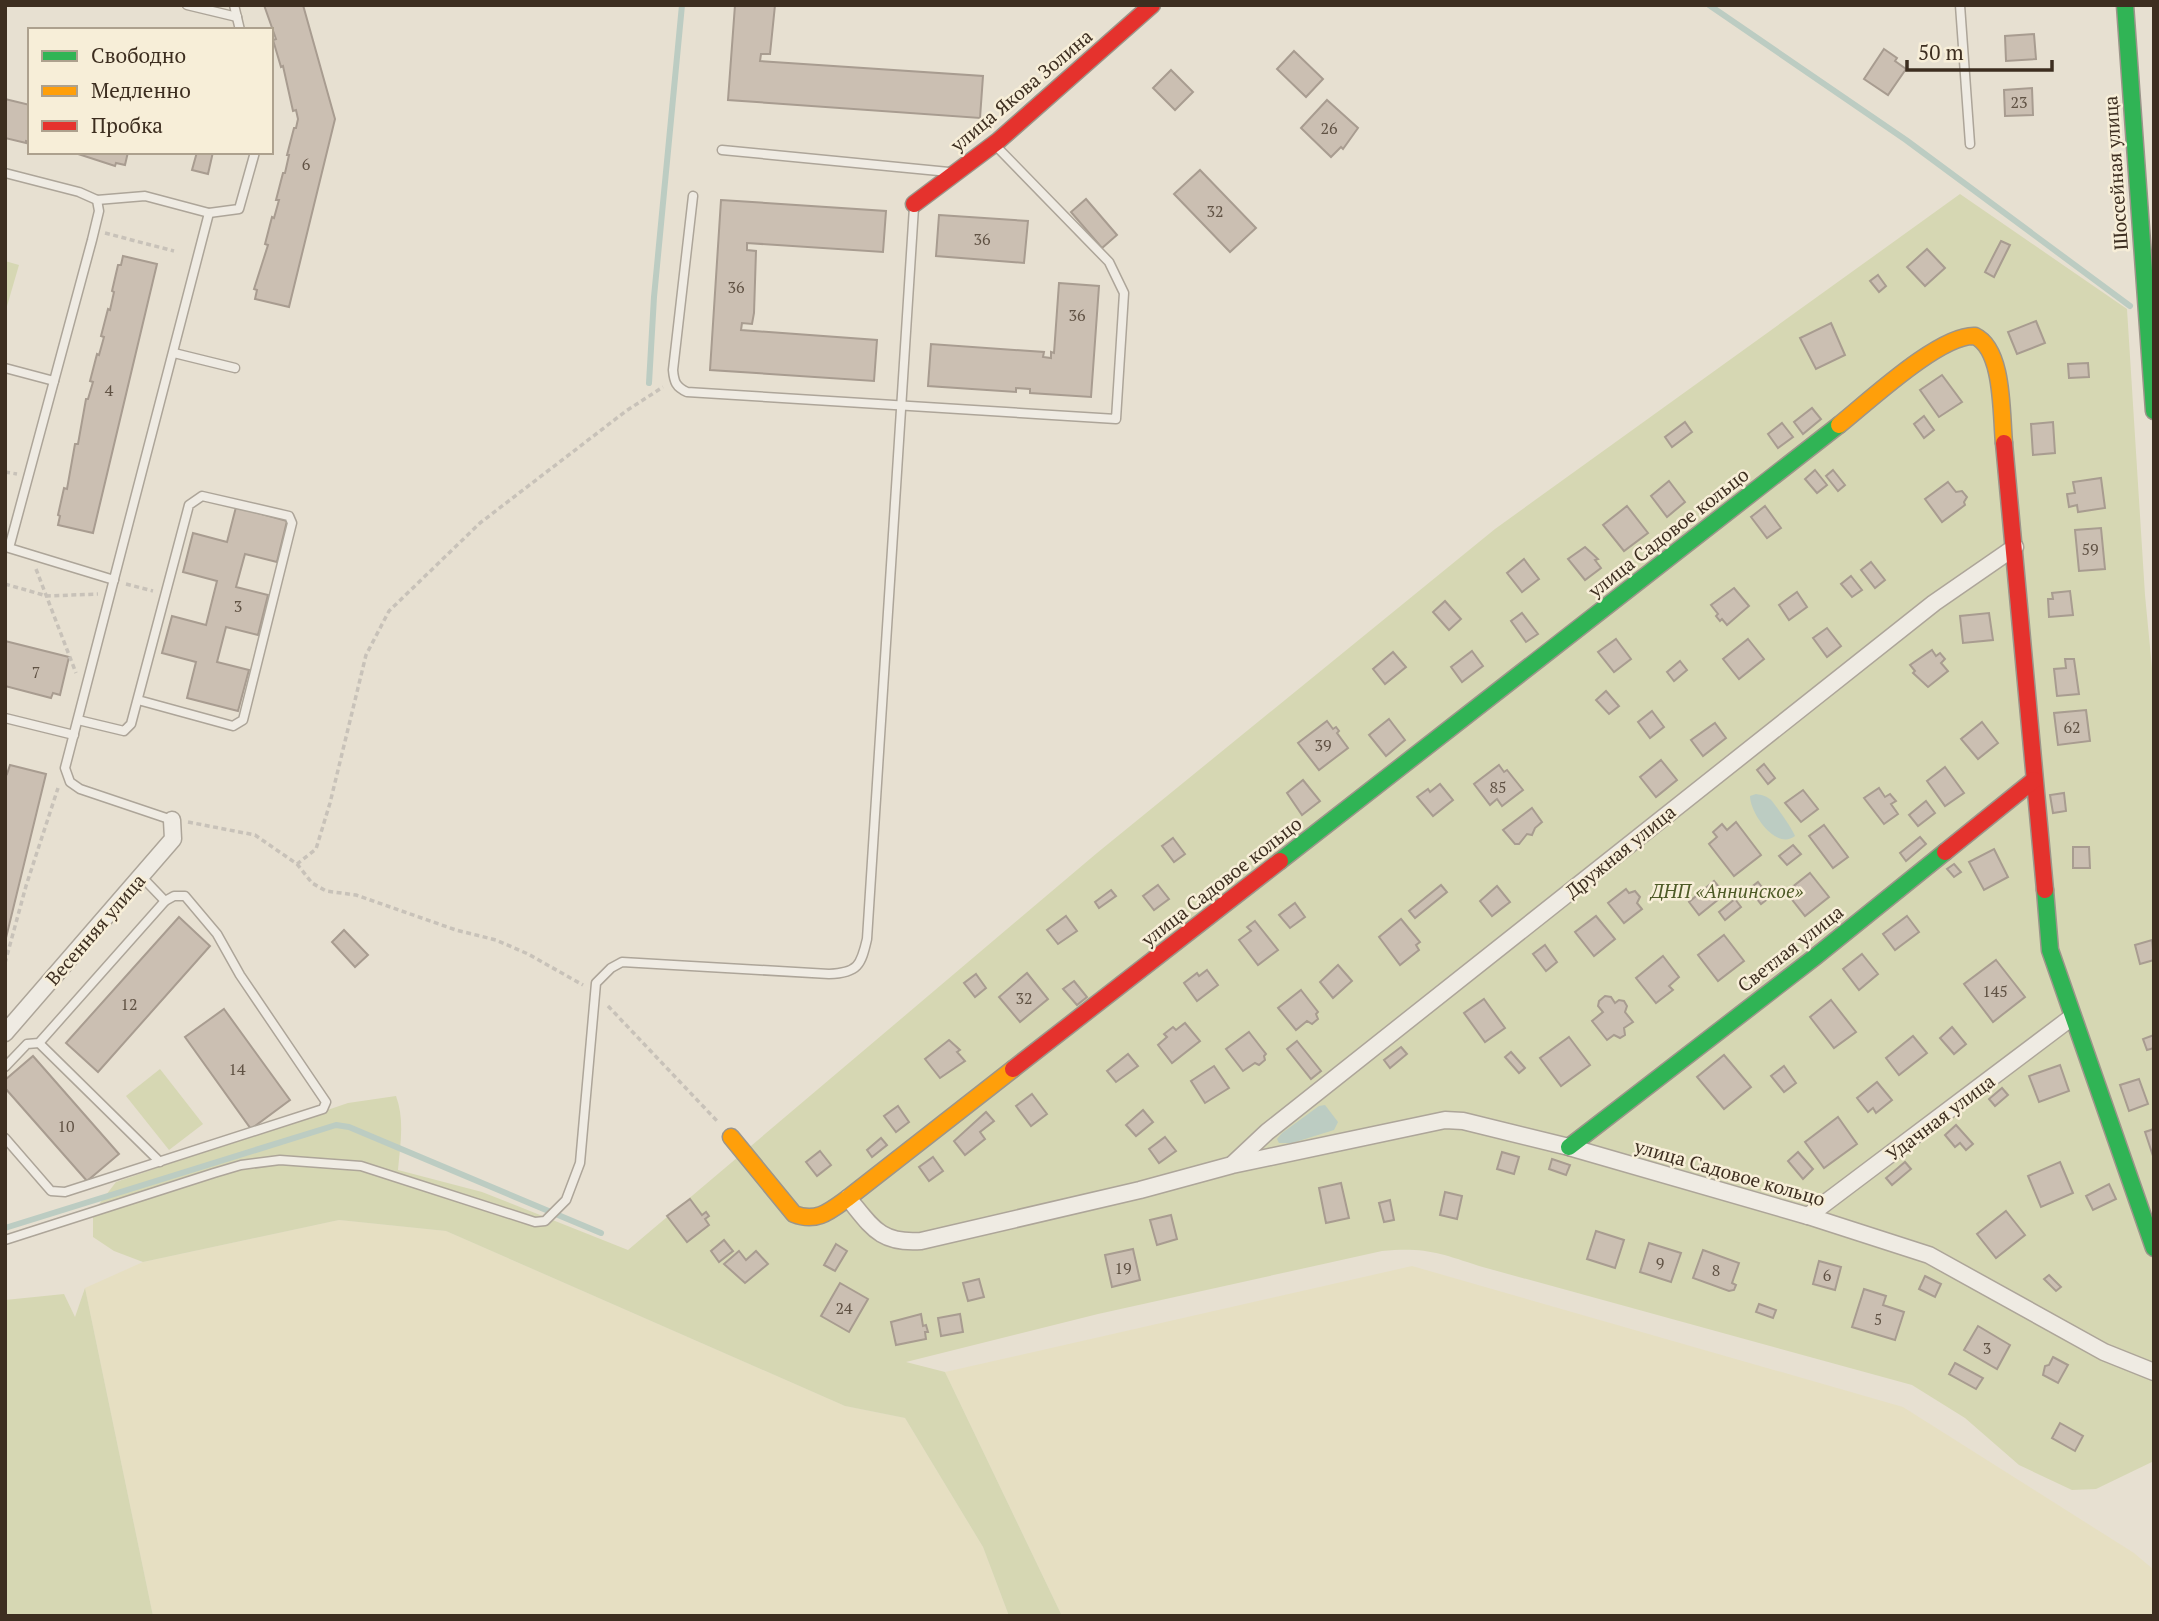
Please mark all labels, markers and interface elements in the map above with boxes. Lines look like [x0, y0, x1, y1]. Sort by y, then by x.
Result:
street label: улица Якова Золина [944, 23, 1097, 157]
legend [28, 28, 273, 154]
scale bar [1907, 28, 2052, 72]
text: 50 m [1918, 38, 1964, 66]
text: Свободно [91, 41, 186, 69]
text: Медленно [91, 76, 191, 104]
house number: 23 [2010, 91, 2028, 113]
street label: Шоссейная улица [2097, 95, 2133, 251]
text: Пробка [91, 111, 163, 139]
house number: 26 [1320, 117, 1338, 139]
house number: 6 [302, 153, 311, 175]
house number: 32 [1206, 200, 1224, 222]
house number: 36 [973, 228, 991, 250]
house number: 36 [727, 276, 745, 298]
house number: 36 [1068, 304, 1086, 326]
house number: 4 [105, 379, 114, 401]
street label: улица Садовое кольцо [1582, 461, 1753, 603]
house number: 59 [2081, 538, 2099, 560]
house number: 3 [234, 595, 242, 617]
house number: 7 [32, 661, 40, 683]
house number: 62 [2063, 716, 2081, 738]
house number: 39 [1314, 734, 1332, 756]
house number: 85 [1489, 776, 1507, 798]
street label: Дружная улица [1560, 799, 1681, 903]
street label: улица Садовое кольцо [1135, 810, 1306, 952]
street label: Весенняя улица [40, 868, 151, 990]
park label: ДНП «Аннинское» [1649, 878, 1804, 903]
street label: Светлая улица [1732, 899, 1848, 997]
house number: 145 [1982, 980, 2008, 1002]
house number: 32 [1015, 987, 1033, 1009]
house number: 12 [120, 993, 138, 1015]
house number: 14 [228, 1058, 246, 1080]
street label: Удачная улица [1881, 1068, 2000, 1166]
house number: 10 [57, 1115, 75, 1137]
street label: улица Садовое кольцо [1631, 1133, 1828, 1211]
house number: 9 [1656, 1252, 1664, 1274]
house number: 19 [1114, 1257, 1132, 1279]
house number: 8 [1712, 1259, 1720, 1281]
house number: 6 [1823, 1264, 1832, 1286]
house number: 24 [835, 1297, 853, 1319]
house number: 5 [1874, 1308, 1882, 1330]
house number: 3 [1983, 1337, 1991, 1359]

